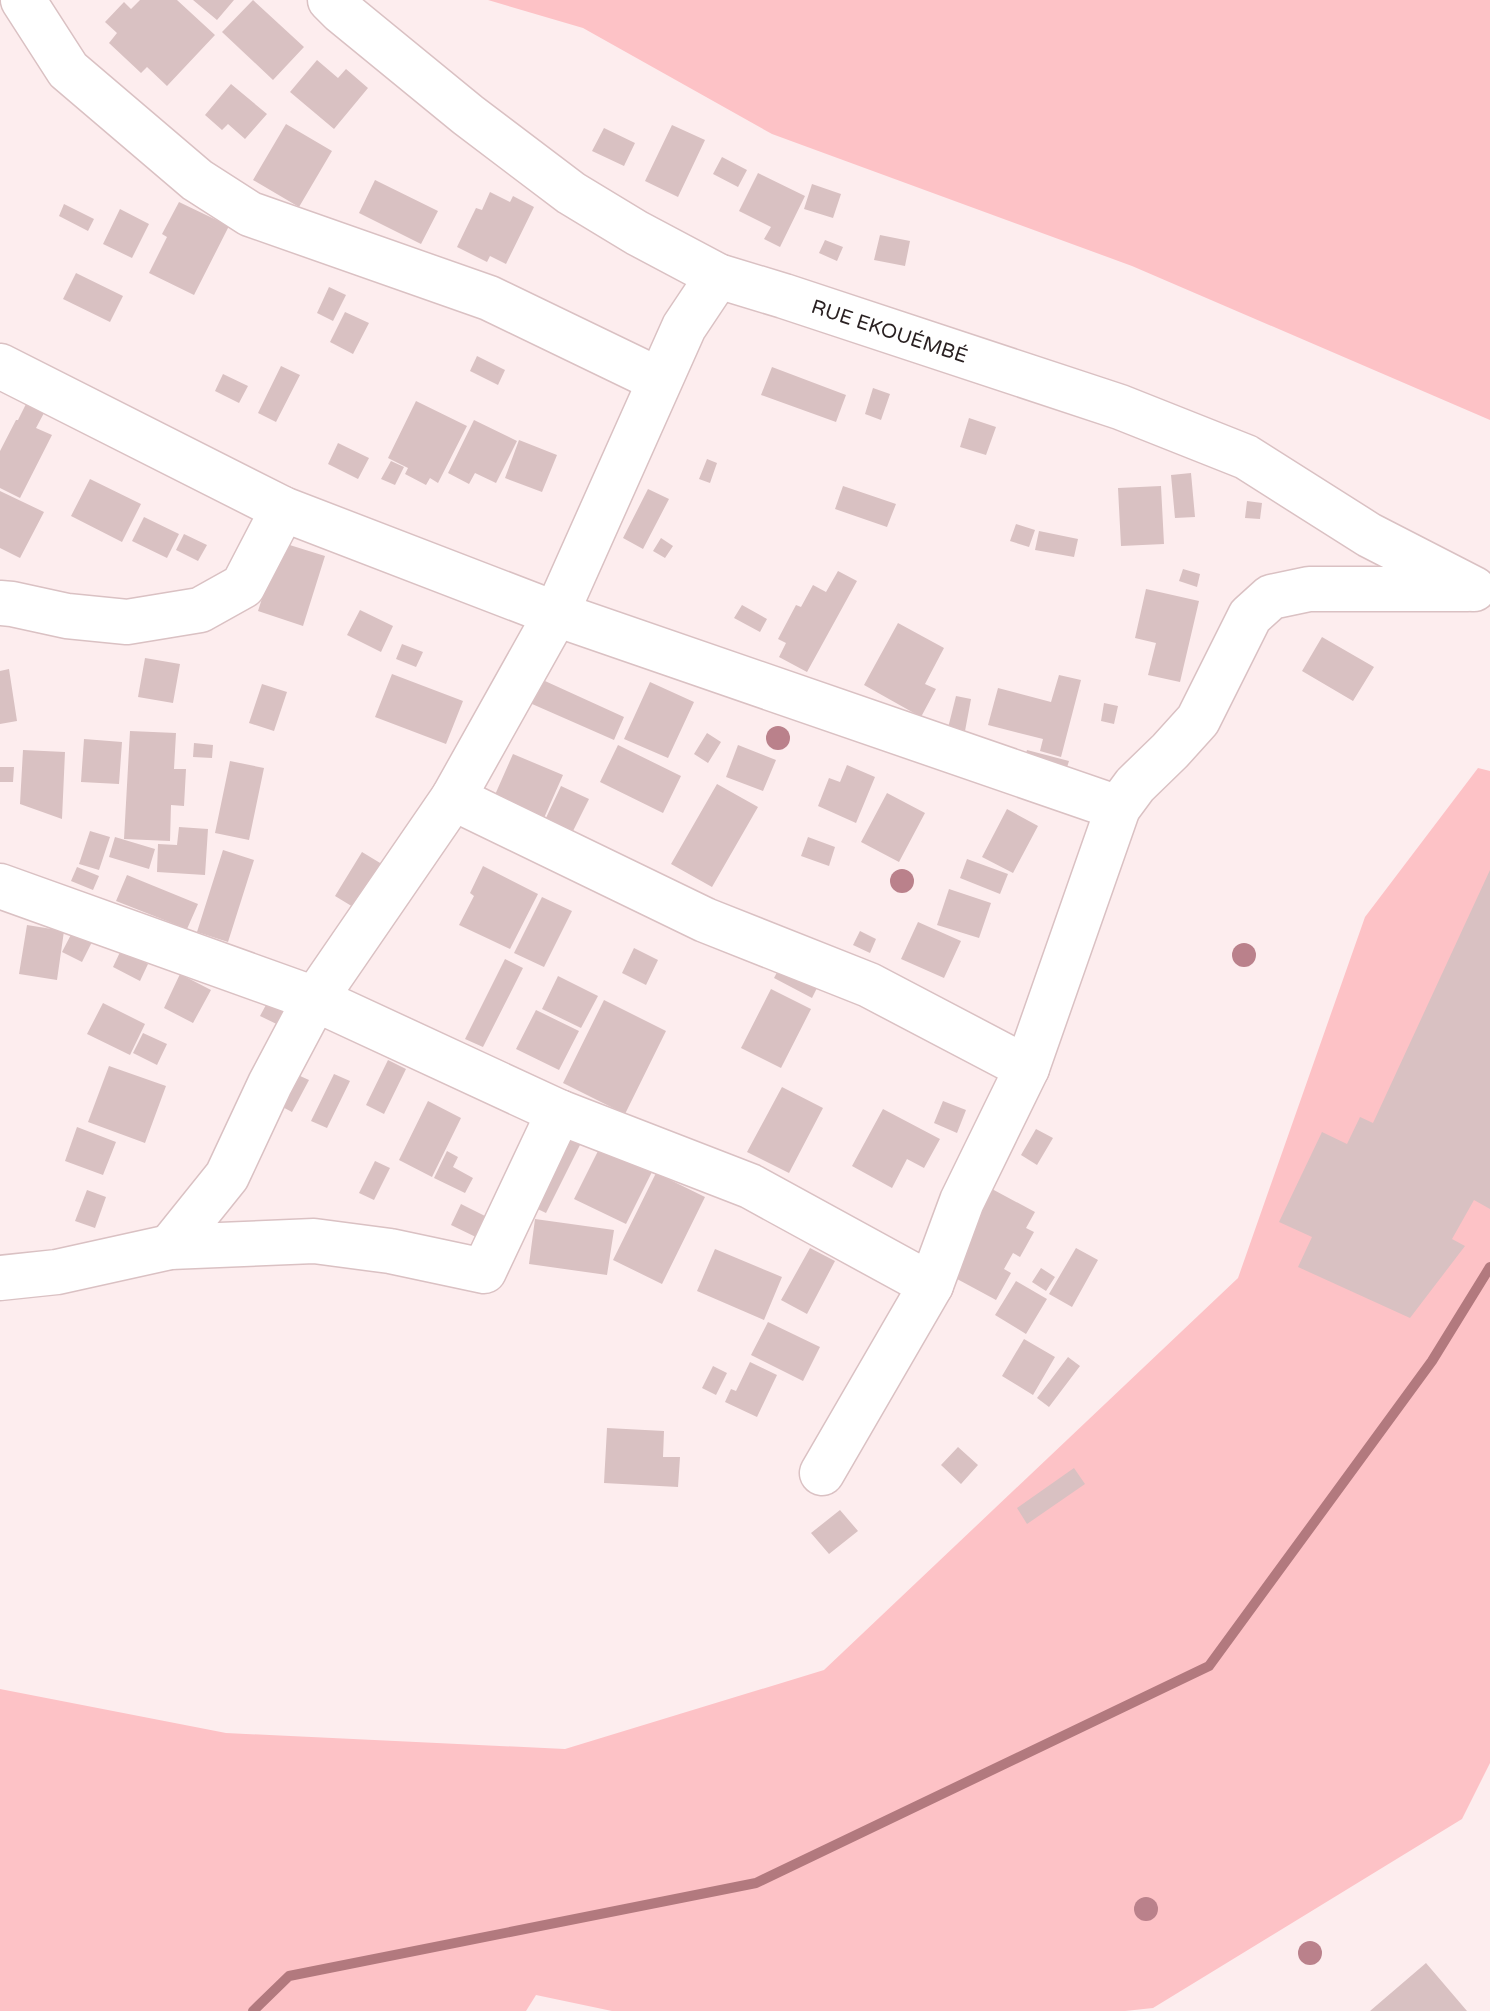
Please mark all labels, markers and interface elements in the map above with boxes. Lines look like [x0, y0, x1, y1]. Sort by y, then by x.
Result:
street label: RUE EKOUÉMBÉ [808, 295, 971, 369]

